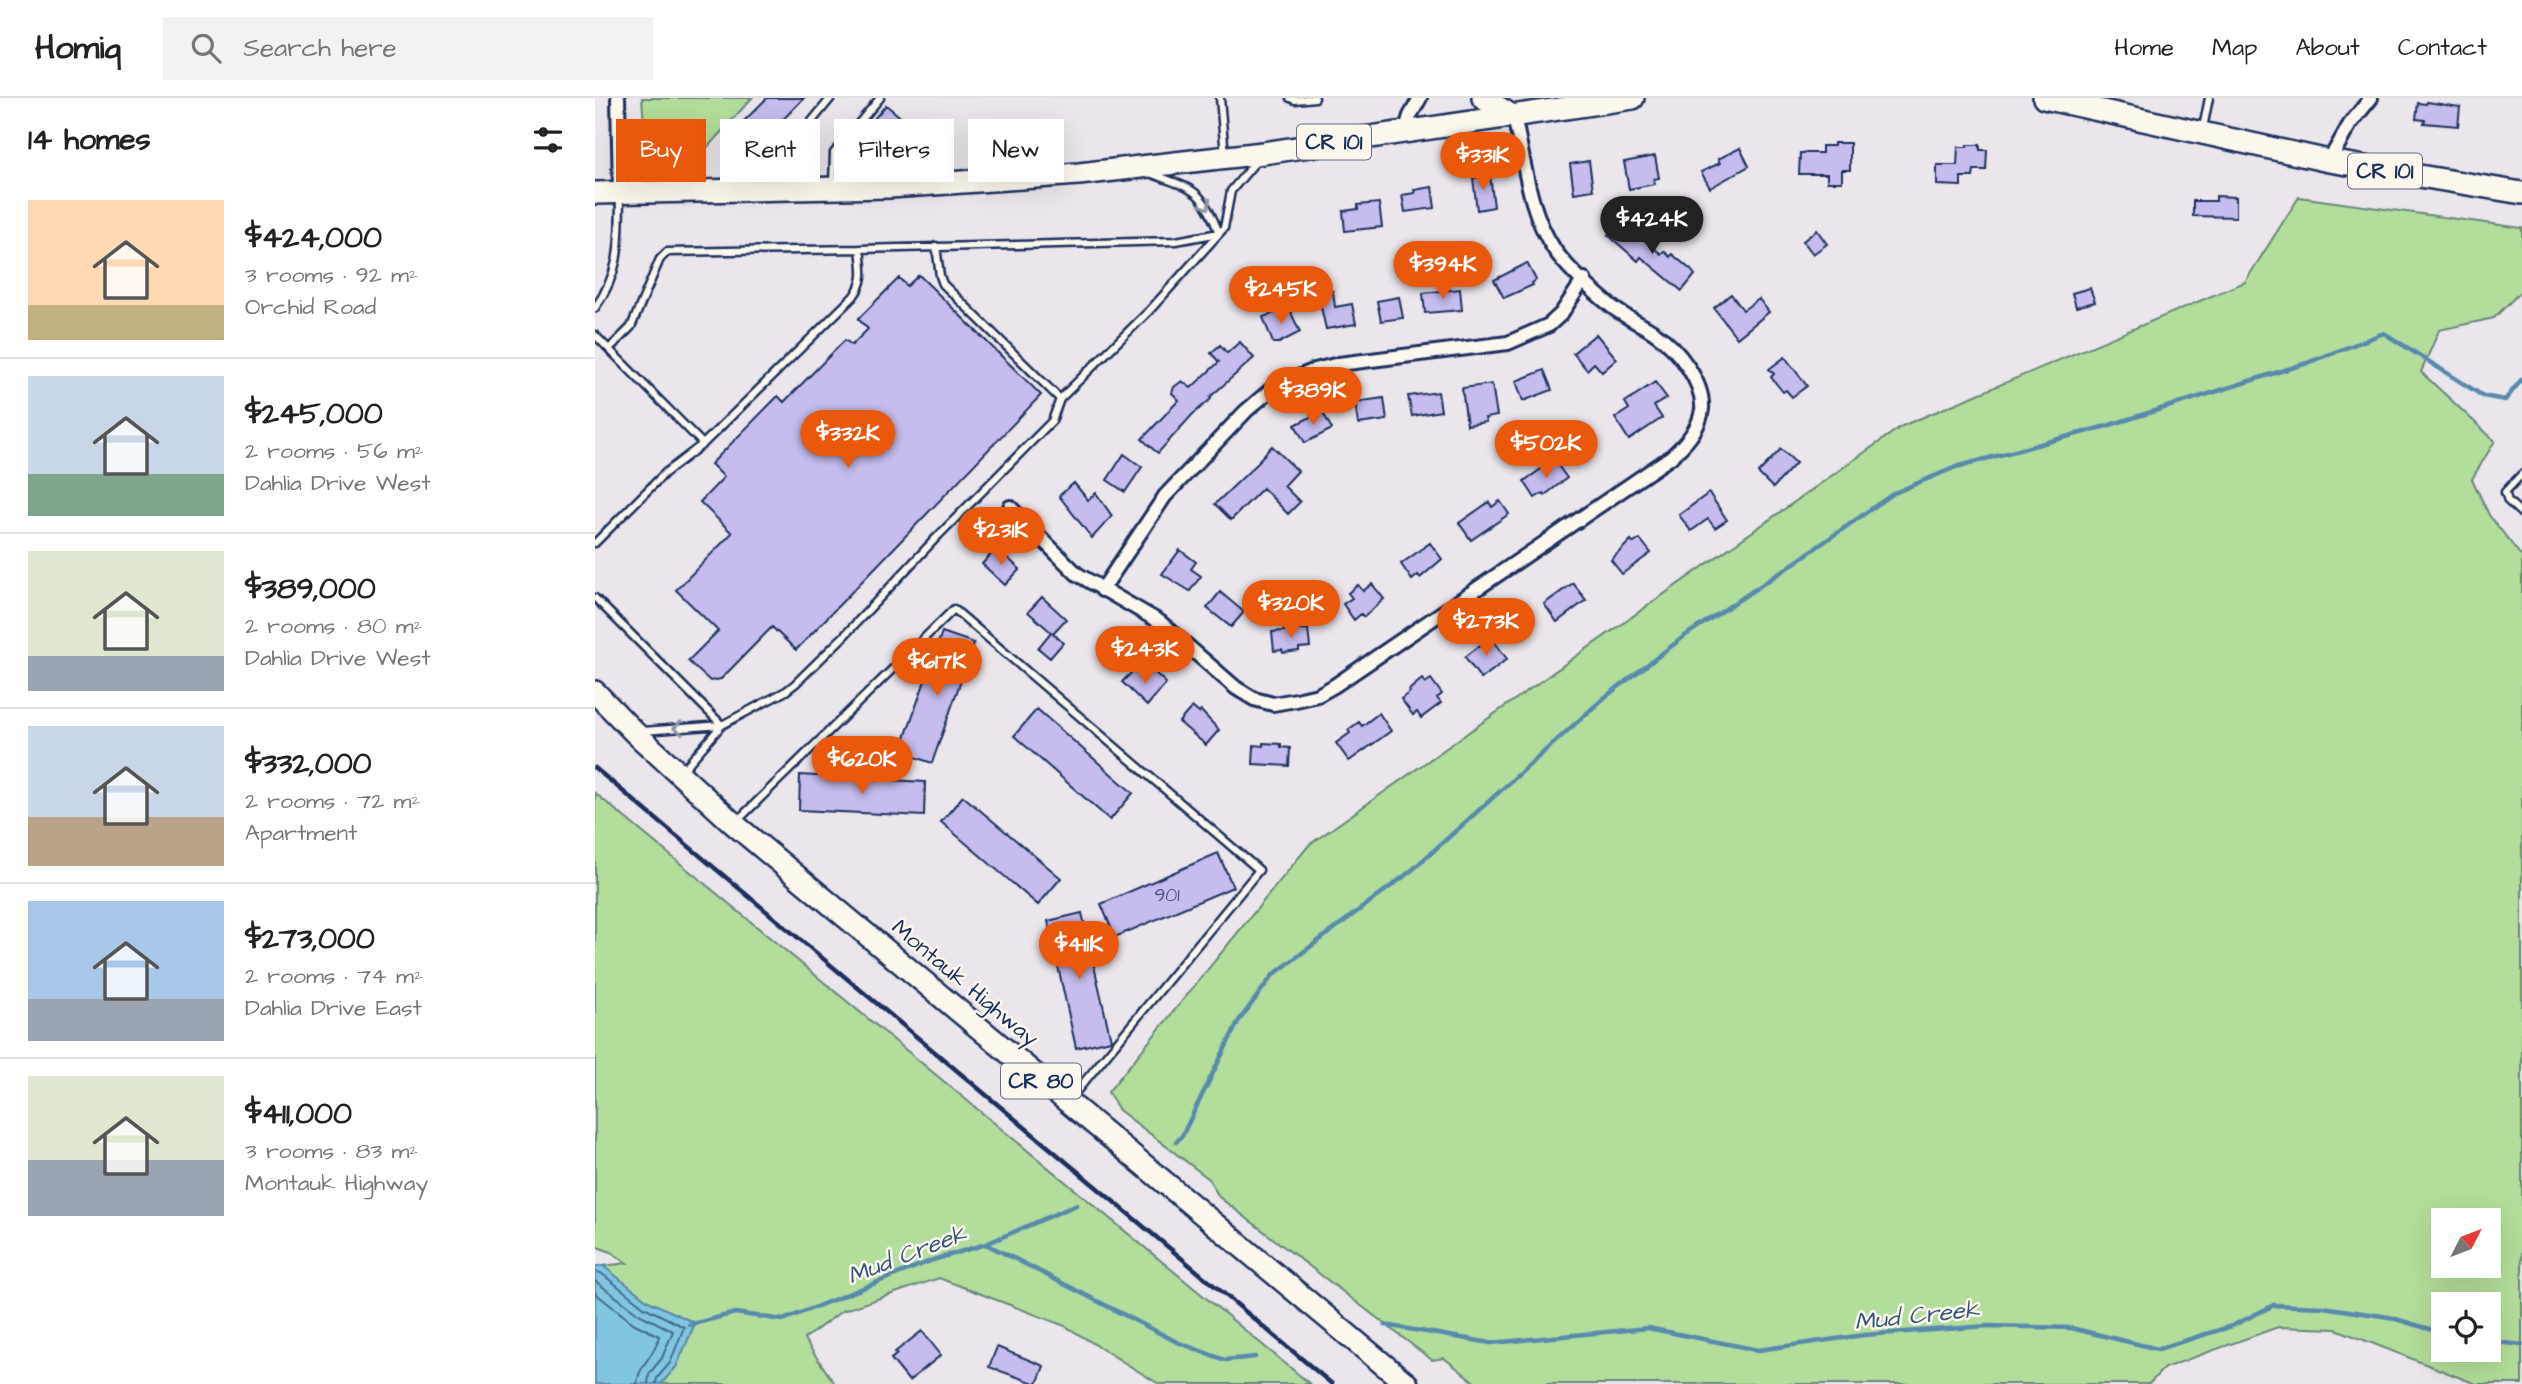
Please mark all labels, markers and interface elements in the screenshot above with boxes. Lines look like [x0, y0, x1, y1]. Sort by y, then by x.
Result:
search box [163, 17, 653, 80]
text: Homiq [35, 25, 121, 71]
icon: search [187, 29, 225, 67]
text: Search here [243, 30, 397, 66]
text: Home [2114, 31, 2174, 65]
text: Map [2212, 31, 2257, 65]
text: About [2295, 31, 2360, 65]
text: Contact [2398, 31, 2487, 65]
text: 14 homes [28, 119, 151, 161]
chip: Buy [616, 119, 706, 182]
chip: Rent [720, 119, 820, 182]
chip: Filters [834, 119, 954, 182]
chip: New [968, 119, 1064, 182]
icon: filters [529, 121, 567, 159]
road number: CR 101 [1297, 124, 1371, 159]
pin: $331K [1434, 132, 1532, 192]
text: $331K [1456, 139, 1510, 171]
road number: CR 101 [2348, 154, 2422, 188]
pin: $424K [1603, 197, 1701, 256]
one-way arrow [1198, 198, 1211, 211]
text: $424K [1616, 203, 1688, 235]
text: $424,000 [245, 217, 382, 259]
icon: home [84, 228, 168, 312]
pin: $394K [1394, 242, 1492, 301]
text: $394K [1409, 248, 1477, 280]
text: 3 rooms · 92 m² [245, 259, 418, 291]
pin: $245K [1232, 266, 1330, 326]
text: $245K [1245, 273, 1317, 305]
text: Orchid Road [245, 291, 376, 323]
pin: $389K [1264, 368, 1362, 427]
text: $389K [1280, 374, 1346, 406]
text: $245,000 [245, 393, 383, 435]
icon: home [84, 404, 168, 488]
pin: $332K [799, 410, 897, 470]
text: $332K [816, 417, 880, 449]
pin: $502K [1497, 420, 1595, 480]
text: $502K [1511, 427, 1581, 459]
text: 2 rooms · 56 m² [245, 435, 423, 467]
text: Dahlia Drive West [245, 467, 431, 499]
pin: $231K [952, 508, 1050, 567]
text: $231K [974, 514, 1028, 546]
text: $389,000 [245, 568, 376, 610]
icon: home [84, 579, 168, 663]
pin: $320K [1242, 580, 1340, 640]
text: $320K [1258, 587, 1324, 619]
pin: $273K [1437, 598, 1535, 658]
text: $273K [1453, 605, 1519, 637]
text: 2 rooms · 80 m² [245, 610, 422, 642]
pin: $243K [1096, 626, 1194, 686]
text: $243K [1111, 633, 1179, 665]
pin: $617K [888, 638, 986, 698]
text: Dahlia Drive West [245, 642, 431, 674]
text: $617K [908, 645, 966, 677]
one-way arrow [672, 720, 683, 735]
pin: $620K [813, 736, 911, 796]
text: $332,000 [245, 743, 372, 785]
text: $620K [828, 743, 896, 775]
icon: home [84, 754, 168, 838]
text: 2 rooms · 72 m² [245, 785, 420, 817]
text: Apartment [245, 817, 357, 849]
house number: 901 [1154, 882, 1180, 909]
street label: Montauk Highway [884, 912, 1046, 1055]
text: $273,000 [245, 918, 375, 960]
pin: $411K [1030, 922, 1128, 981]
text: $411K [1055, 928, 1103, 960]
icon: home [84, 929, 168, 1013]
text: 2 rooms · 74 m² [245, 960, 423, 992]
text: Dahlia Drive East [245, 992, 422, 1024]
road number: CR 80 [1001, 1063, 1081, 1098]
text: $411,000 [245, 1093, 352, 1135]
icon: home [84, 1104, 168, 1188]
text: 3 rooms · 83 m² [245, 1135, 418, 1167]
text: Montauk Highway [245, 1167, 428, 1199]
north arrow [2431, 1208, 2501, 1278]
map controls [2431, 1208, 2501, 1362]
water label: Mud Creek [843, 1216, 973, 1293]
water label: Mud Creek [1853, 1292, 1982, 1339]
button: locate [2431, 1292, 2501, 1362]

